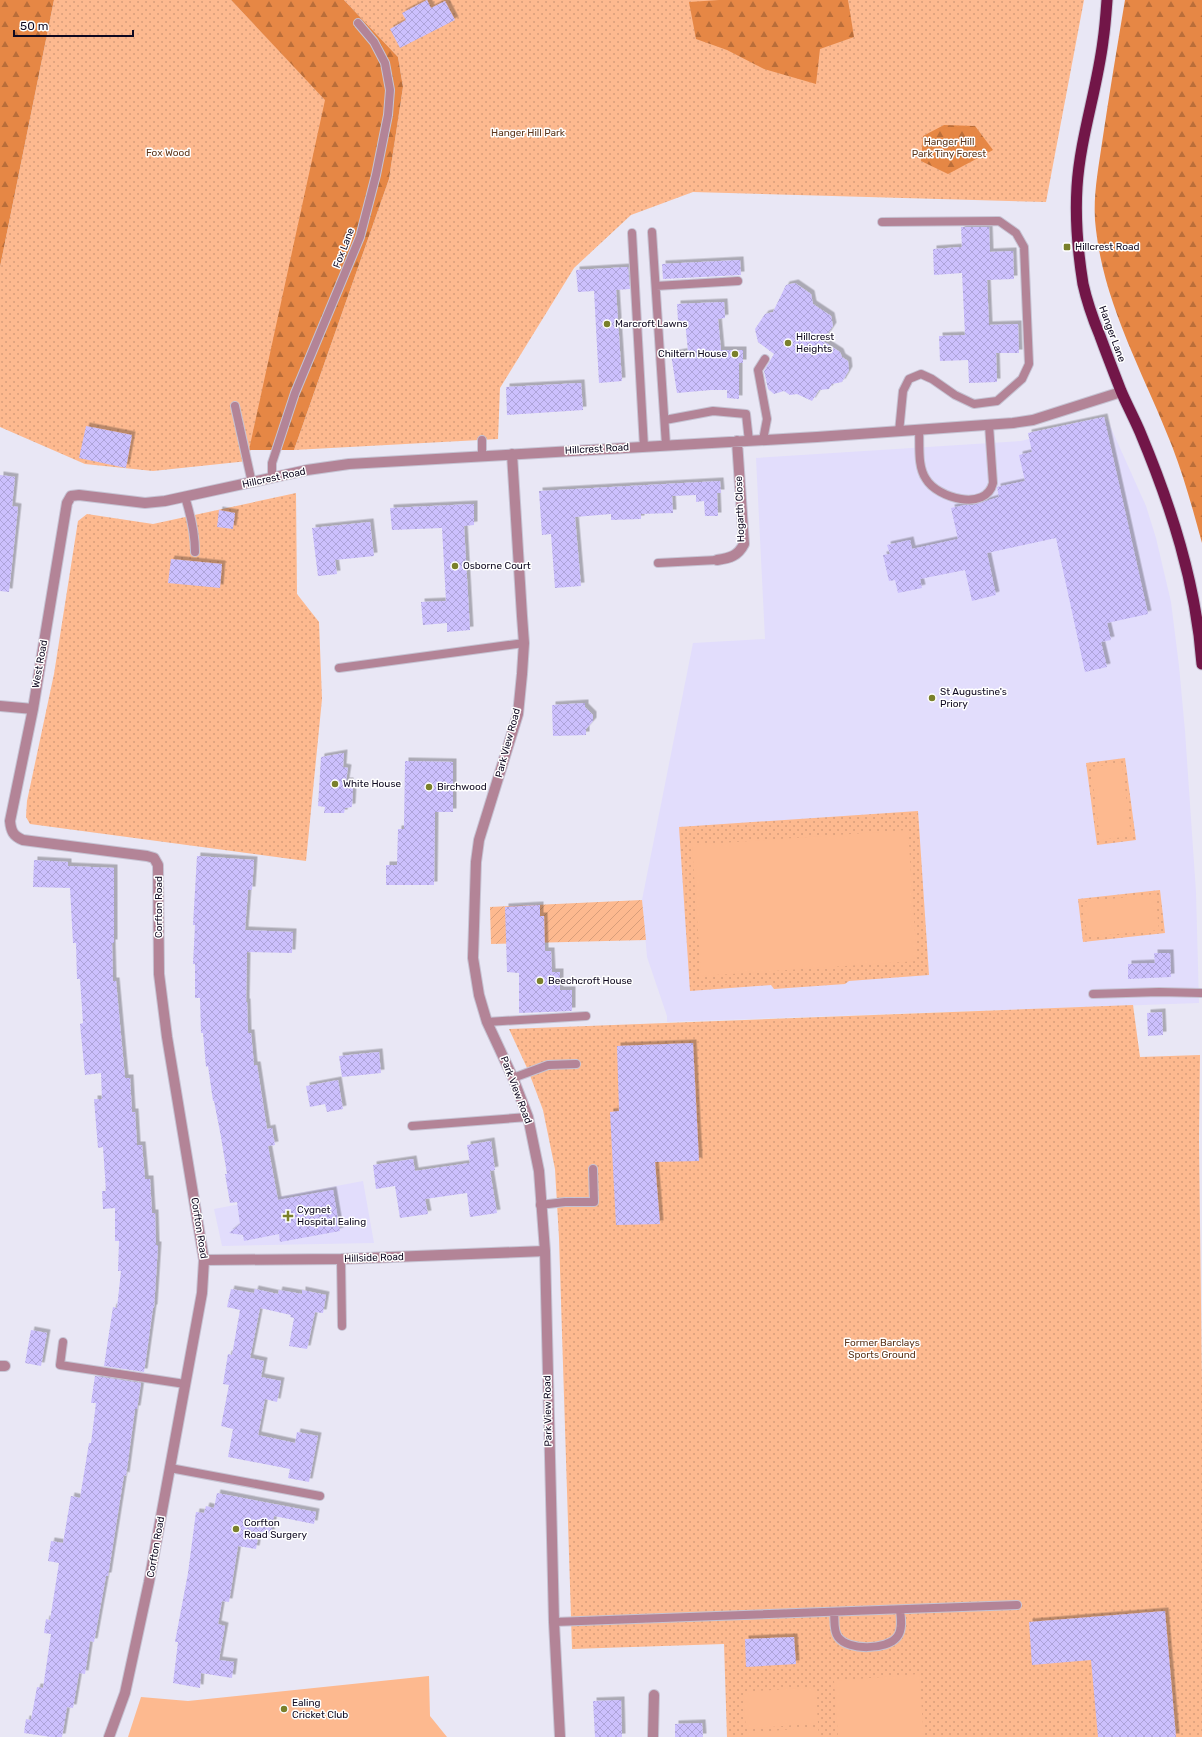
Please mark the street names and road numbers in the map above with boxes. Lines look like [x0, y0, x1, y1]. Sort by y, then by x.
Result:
street label: Fox Lane [331, 226, 357, 270]
street label: Hanger Lane [1096, 304, 1128, 364]
street label: Hillcrest Road [565, 441, 630, 457]
street label: Hillcrest Road [241, 465, 307, 491]
street label: Hogarth Close [733, 475, 747, 542]
street label: West Road [30, 639, 50, 689]
street label: Park View Road [493, 707, 523, 779]
street label: Corfton Road [153, 876, 165, 938]
street label: Park View Road [498, 1055, 534, 1125]
street label: Corfton Road [188, 1196, 210, 1260]
street label: Hillside Road [344, 1251, 404, 1265]
street label: Park View Road [541, 1375, 555, 1447]
street label: Corfton Road [145, 1515, 167, 1579]

